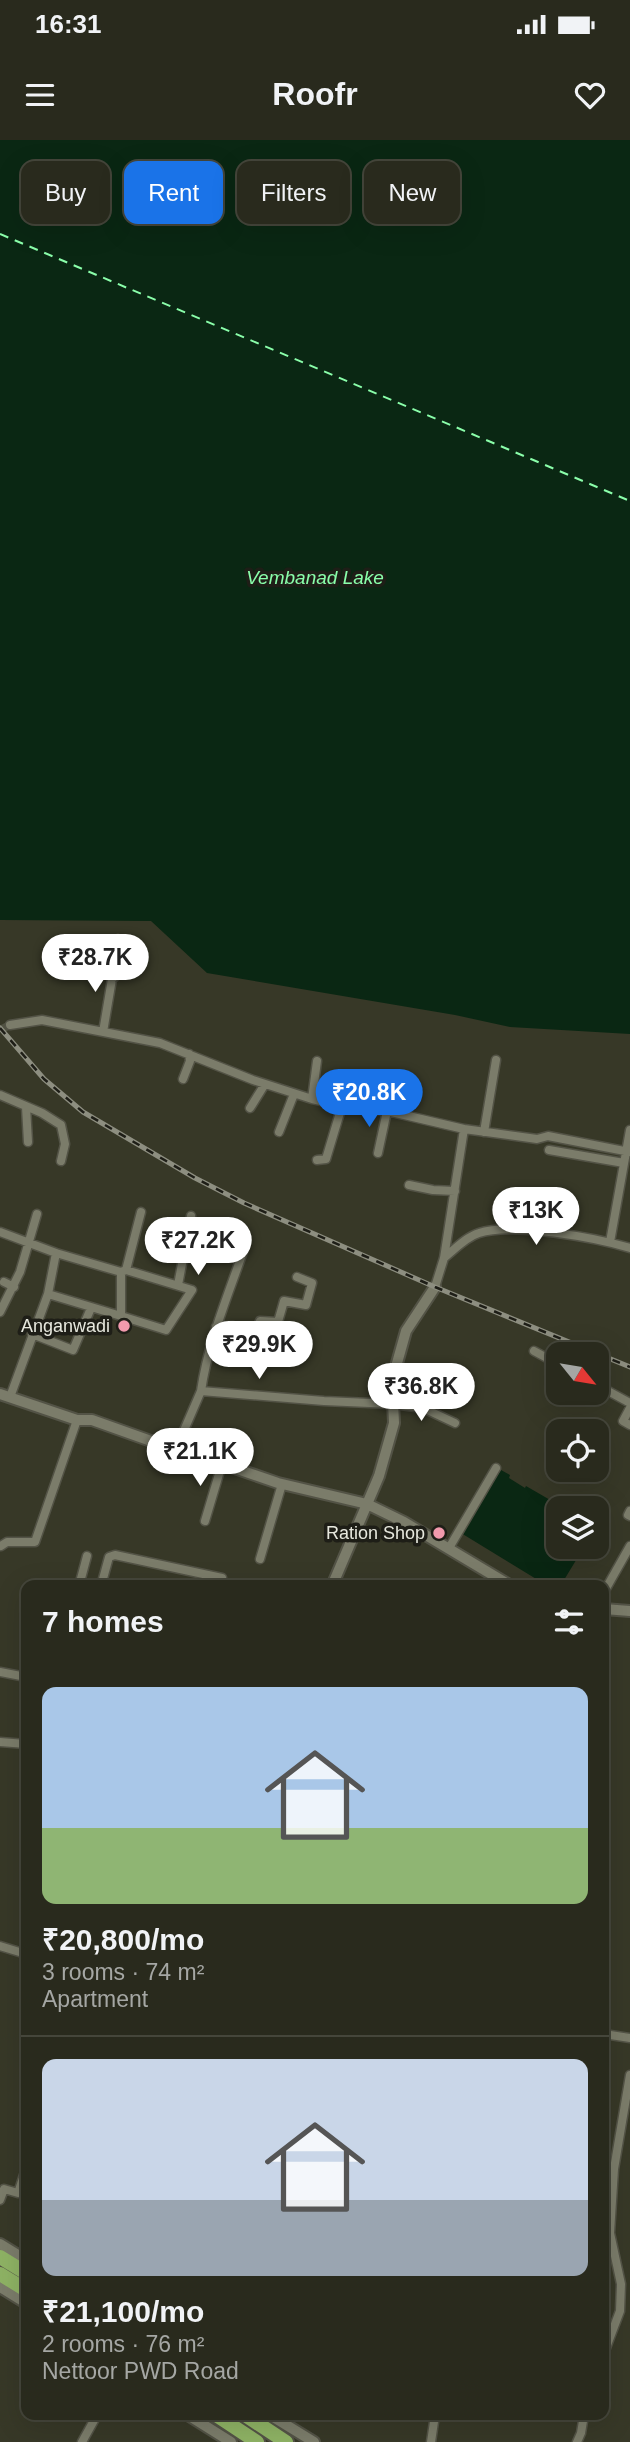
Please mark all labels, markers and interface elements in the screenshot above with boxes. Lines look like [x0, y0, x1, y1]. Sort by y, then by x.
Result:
text: 16:31 [35, 9, 102, 39]
icon: menu [21, 76, 59, 114]
text: Roofr [272, 76, 358, 112]
icon: heart [571, 76, 609, 114]
chip: Buy [21, 161, 110, 224]
chip: Rent [124, 161, 223, 224]
chip: Filters [237, 161, 350, 224]
chip: New [364, 161, 460, 224]
water label: Vembanad Lake [246, 567, 384, 588]
pin: ₹28.7K [38, 934, 152, 994]
text: ₹28.7K [58, 944, 132, 970]
pin: ₹20.8K [312, 1070, 426, 1129]
text: ₹20.8K [332, 1079, 406, 1105]
pin: ₹13K [495, 1188, 577, 1247]
text: ₹13K [508, 1197, 564, 1223]
pin: ₹27.2K [141, 1218, 255, 1277]
text: ₹27.2K [161, 1227, 235, 1253]
place label: Anganwadi [21, 1316, 110, 1336]
marker: Anganwadi [116, 1318, 132, 1334]
pin: ₹29.9K [202, 1322, 316, 1381]
text: ₹29.9K [222, 1331, 296, 1357]
north arrow [546, 1342, 609, 1405]
map controls [546, 1342, 609, 1559]
pin: ₹36.8K [364, 1364, 478, 1423]
text: ₹36.8K [384, 1373, 458, 1399]
button: locate [546, 1419, 609, 1482]
pin: ₹21.1K [143, 1428, 257, 1488]
text: ₹21.1K [163, 1438, 237, 1464]
button: layers [546, 1496, 609, 1559]
place label: Ration Shop [326, 1523, 425, 1543]
marker: Ration Shop [431, 1525, 447, 1541]
icon: filters [550, 1603, 588, 1641]
text: 7 homes [42, 1605, 164, 1638]
icon: home [252, 1732, 378, 1858]
text: ₹20,800/mo [42, 1923, 204, 1956]
text: 3 rooms · 74 m² [42, 1959, 204, 1985]
text: Apartment [42, 1986, 148, 2012]
icon: home [252, 2104, 378, 2230]
text: ₹21,100/mo [42, 2295, 204, 2328]
text: 2 rooms · 76 m² [42, 2331, 204, 2357]
text: Nettoor PWD Road [42, 2358, 239, 2384]

